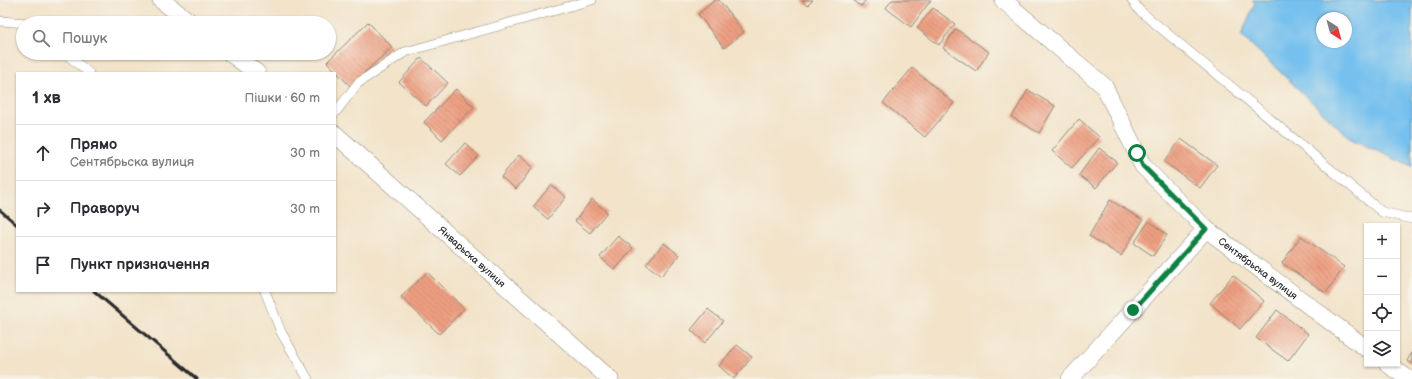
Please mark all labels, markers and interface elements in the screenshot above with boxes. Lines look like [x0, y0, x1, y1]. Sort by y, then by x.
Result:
north arrow [1316, 12, 1352, 48]
search box [16, 16, 336, 60]
icon: search [30, 27, 52, 49]
text: Пошук [62, 29, 108, 48]
text: 1 хв [32, 88, 61, 108]
text: Пішки · 60 m [245, 90, 320, 106]
text: Прямо [70, 135, 117, 154]
icon: ahead [32, 142, 54, 164]
route start [1128, 144, 1146, 162]
text: 30 m [290, 145, 320, 161]
text: Сентябрьска вулиця [70, 154, 194, 170]
icon: right [32, 198, 54, 220]
text: Праворуч [70, 199, 140, 218]
text: 30 m [290, 201, 320, 217]
map controls [1364, 223, 1400, 367]
button: + [1364, 223, 1400, 259]
street label: Январьска вулиця [436, 224, 508, 290]
street label: Сентябрьска вулиця [1216, 235, 1300, 302]
icon: arrive [32, 254, 54, 276]
text: Пункт призначення [70, 255, 210, 274]
button: − [1364, 259, 1400, 295]
button: locate [1364, 295, 1400, 331]
route end [1124, 301, 1142, 319]
button: layers [1364, 331, 1400, 367]

